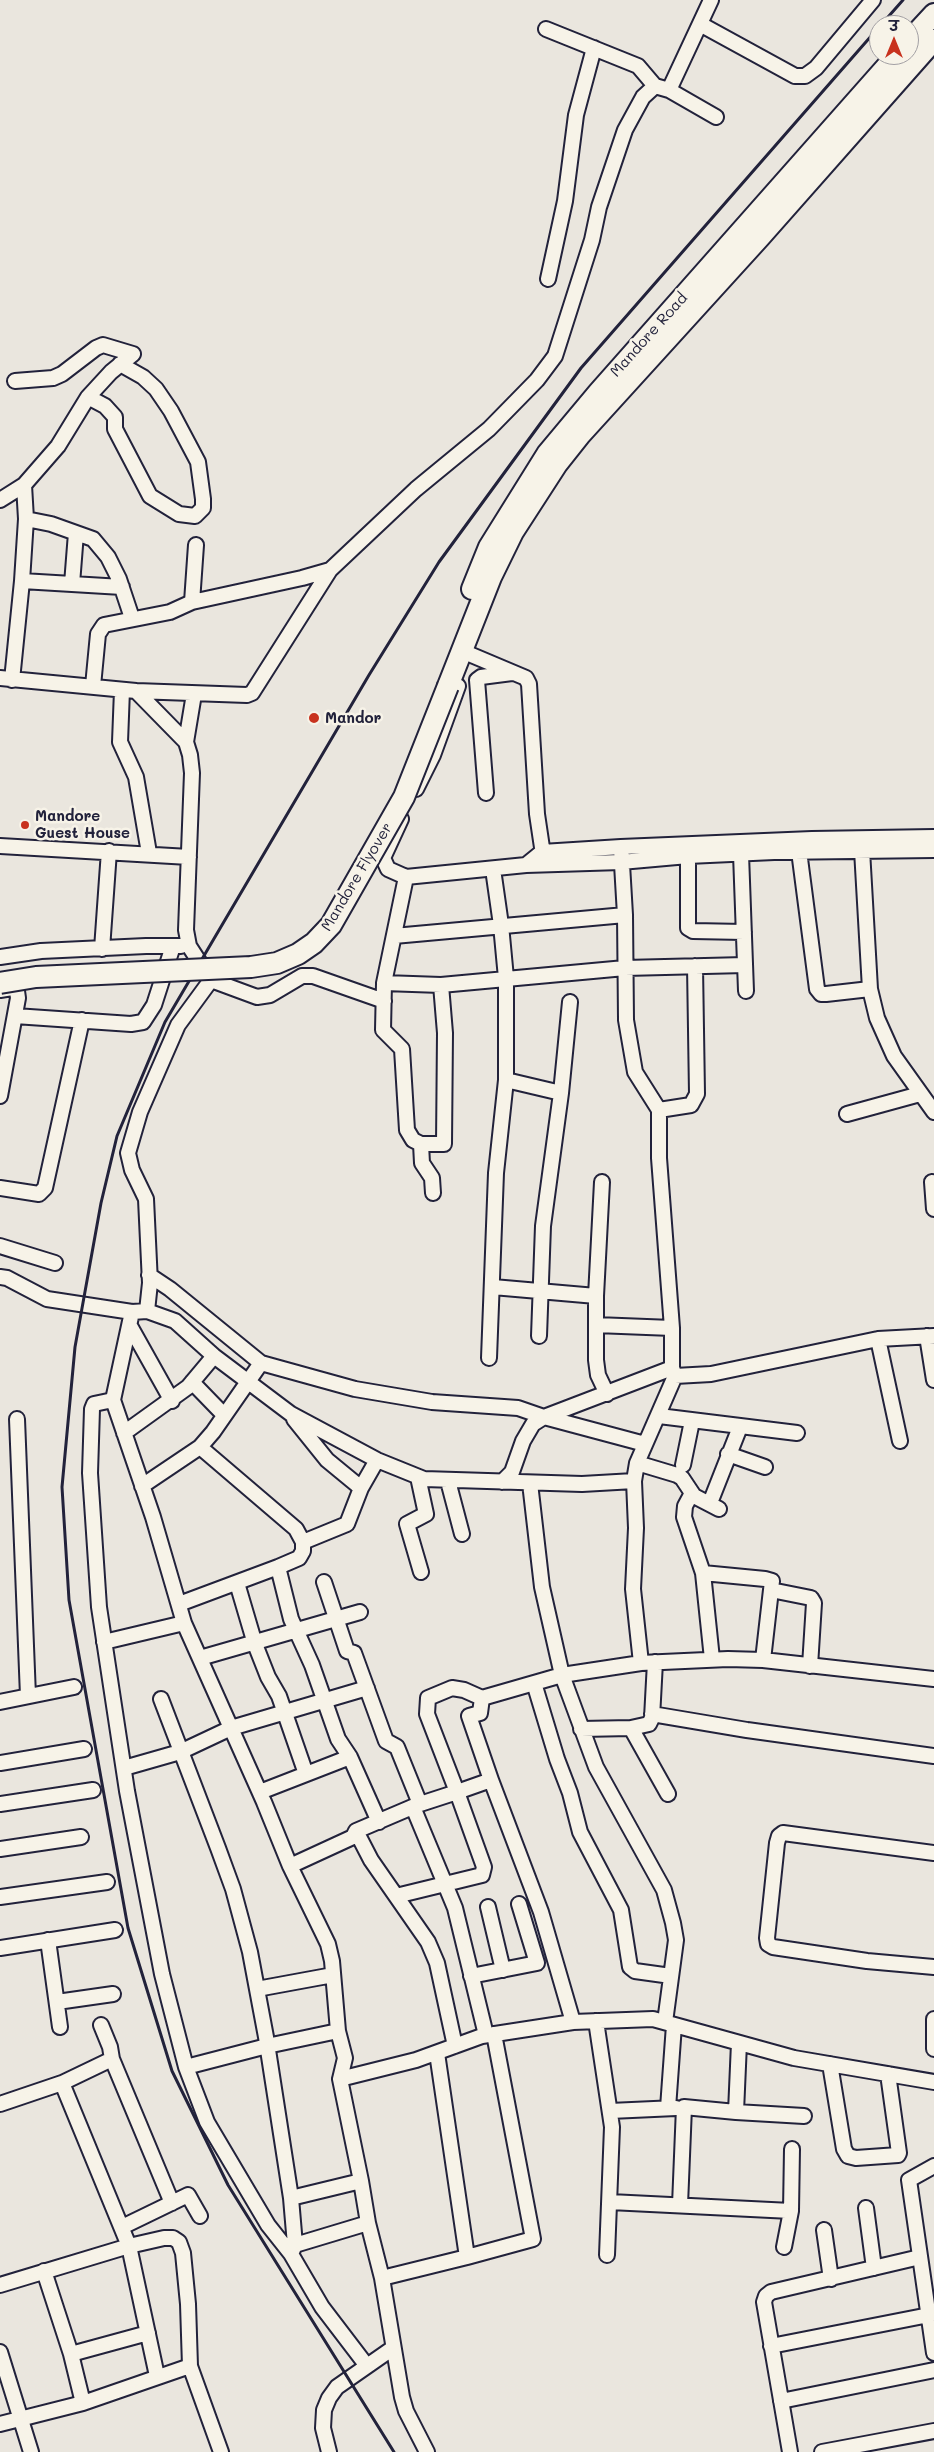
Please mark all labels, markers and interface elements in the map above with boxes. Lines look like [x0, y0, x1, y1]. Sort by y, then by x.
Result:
north arrow [869, 15, 919, 65]
text: उ [889, 16, 899, 35]
street label: Mandore Road [607, 289, 691, 381]
place label: Mandor [325, 709, 381, 727]
marker: Mandor [307, 711, 321, 725]
place label: Mandore Guest House [35, 807, 130, 842]
marker: Mandore Guest House [19, 819, 31, 831]
street label: Mandore Flyover [318, 820, 396, 934]

